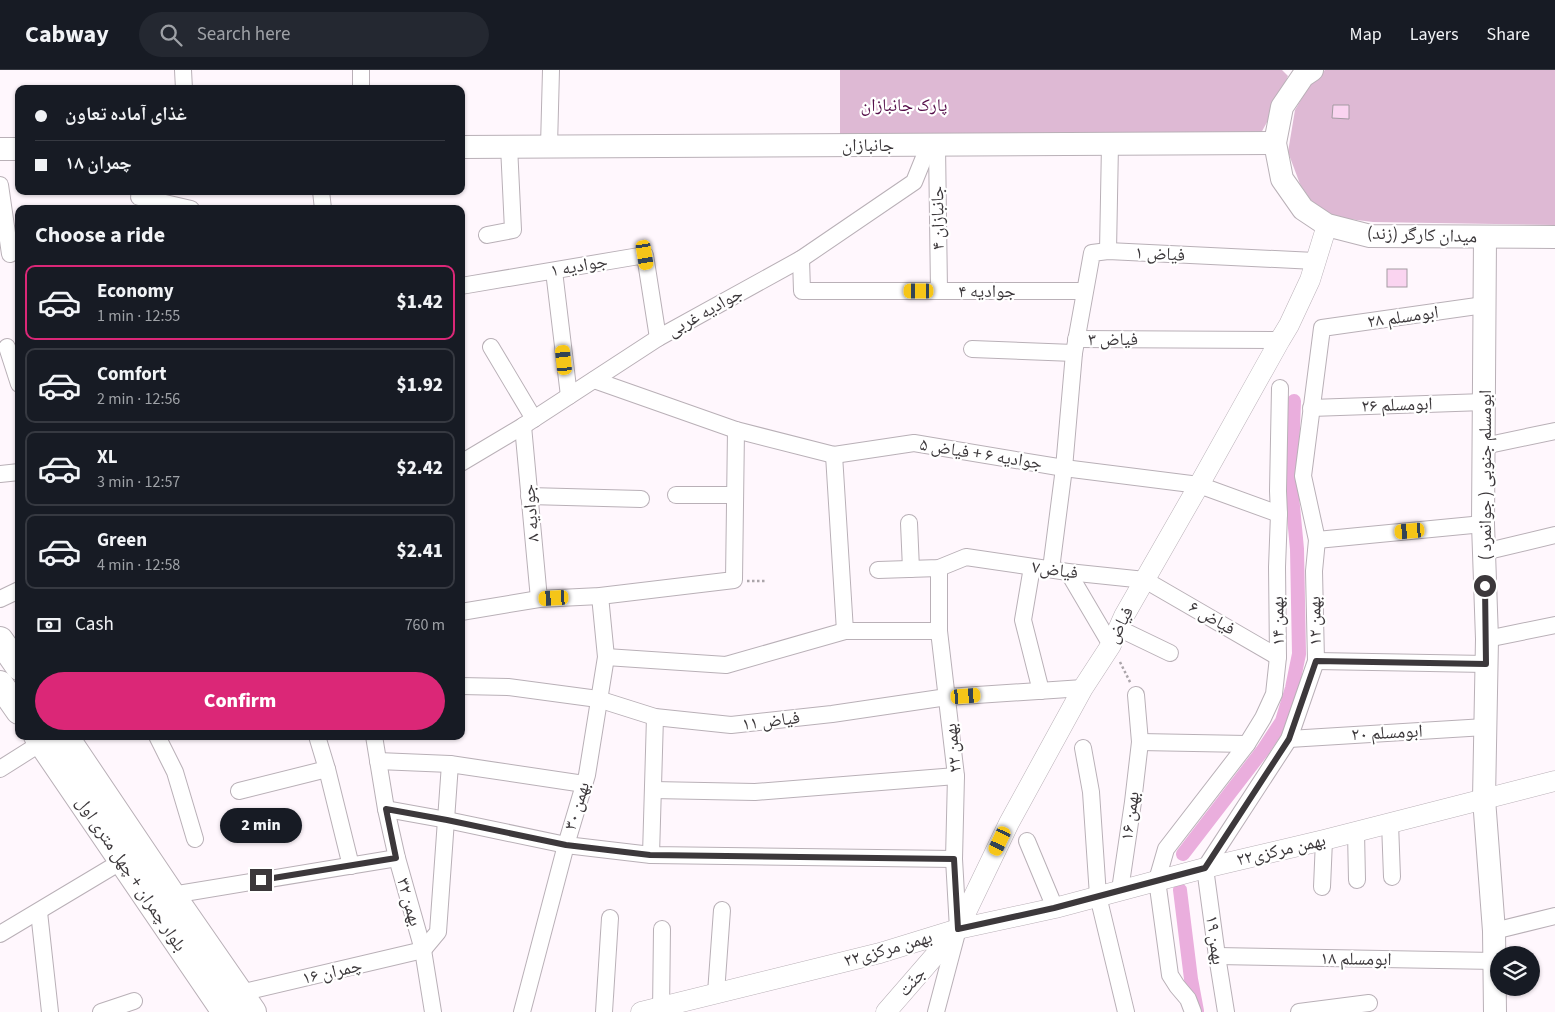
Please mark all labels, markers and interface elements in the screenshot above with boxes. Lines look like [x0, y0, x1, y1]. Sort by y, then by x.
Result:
search box [139, 12, 489, 57]
text: Cabway [25, 17, 109, 52]
icon: search [157, 21, 185, 49]
text: Search here [197, 21, 290, 48]
text: Map [1350, 22, 1382, 47]
text: Layers [1410, 22, 1459, 47]
text: Share [1487, 22, 1530, 47]
park label: پارک جانبازان [861, 93, 947, 118]
text: غذای آماده تعاون [65, 101, 187, 128]
street label: جانبازان [842, 133, 894, 158]
text: چمران ۱۸ [65, 150, 132, 177]
street label: جانبازان ۴ [925, 186, 951, 250]
text: Choose a ride [35, 219, 165, 251]
street label: میدان کارگر (زند) [1366, 221, 1478, 249]
car [635, 239, 654, 271]
street label: فیاض ۱ [1134, 240, 1186, 268]
street label: جوادیه ۱ [548, 249, 610, 283]
text: Economy [97, 278, 174, 305]
street label: جوادیه ۴ [958, 279, 1016, 304]
icon: car [37, 280, 82, 325]
street label: جوادیه غربی [663, 281, 747, 343]
car [904, 284, 934, 299]
text: $1.42 [397, 289, 443, 316]
street label: ابومسلم ۲۸ [1366, 300, 1440, 334]
text: 1 min · 12:55 [97, 305, 180, 327]
street label: فیاض ۳ [1088, 327, 1138, 352]
car [554, 344, 573, 376]
text: Comfort [97, 361, 167, 388]
icon: car [37, 363, 82, 408]
text: $1.92 [397, 372, 443, 399]
text: 2 min · 12:56 [97, 388, 180, 410]
street label: ابومسلم جنوبی ( جوانمرد ) [1473, 390, 1498, 560]
street label: ابومسلم ۲۶ [1361, 391, 1433, 419]
street label: جوادیه ۶ + فیاض ۵ [918, 432, 1044, 476]
text: XL [97, 444, 118, 471]
icon: car [37, 446, 82, 491]
text: $2.42 [397, 455, 443, 482]
text: 3 min · 12:57 [97, 471, 180, 493]
street label: جوادیه ۸ [516, 483, 546, 543]
car [1394, 522, 1425, 540]
text: Green [97, 527, 147, 554]
icon: car [37, 529, 82, 574]
text: $2.41 [397, 538, 443, 565]
text: 4 min · 12:58 [97, 554, 180, 576]
street label: فیاض۷ [1030, 554, 1080, 586]
route start [1474, 575, 1496, 597]
car [538, 590, 569, 606]
street label: فیاض ۶ [1184, 595, 1240, 641]
street label: بهمن ۱۴ [1265, 596, 1291, 646]
street label: بهمن ۱۲ [1302, 596, 1328, 646]
street label: فیاض [1100, 602, 1140, 648]
icon: cash [35, 611, 63, 639]
text: Cash [75, 611, 114, 638]
text: 760 m [405, 614, 445, 636]
button: Confirm [35, 672, 445, 730]
car [950, 687, 981, 705]
street label: فیاض ۱۱ [741, 705, 801, 737]
street label: ابومسلم ۲۰ [1351, 719, 1423, 747]
street label: بهمن ۲۲ [938, 722, 968, 774]
street label: بهمن ۳۰ [558, 779, 596, 833]
street label: بهمن ۱۶ [1114, 790, 1146, 842]
street label: بلوار چمران + چهل متری اول [70, 791, 192, 957]
callout: 2 min [220, 808, 302, 842]
text: 2 min [241, 814, 281, 836]
car [986, 824, 1013, 858]
street label: ۲۲بهمن مرکزی [1234, 828, 1328, 872]
route end [250, 869, 272, 891]
street label: بهمن ۳۲ [390, 875, 428, 929]
street label: بهمن ۱۹ [1199, 914, 1231, 966]
street label: ۲۲بهمن مرکزی [841, 924, 935, 974]
street label: ابومسلم ۱۸ [1320, 946, 1392, 972]
map controls [1490, 946, 1540, 996]
button: layers [1490, 946, 1540, 996]
street label: چمران ۱۶ [300, 953, 364, 991]
street label: جنّت [892, 962, 932, 1002]

